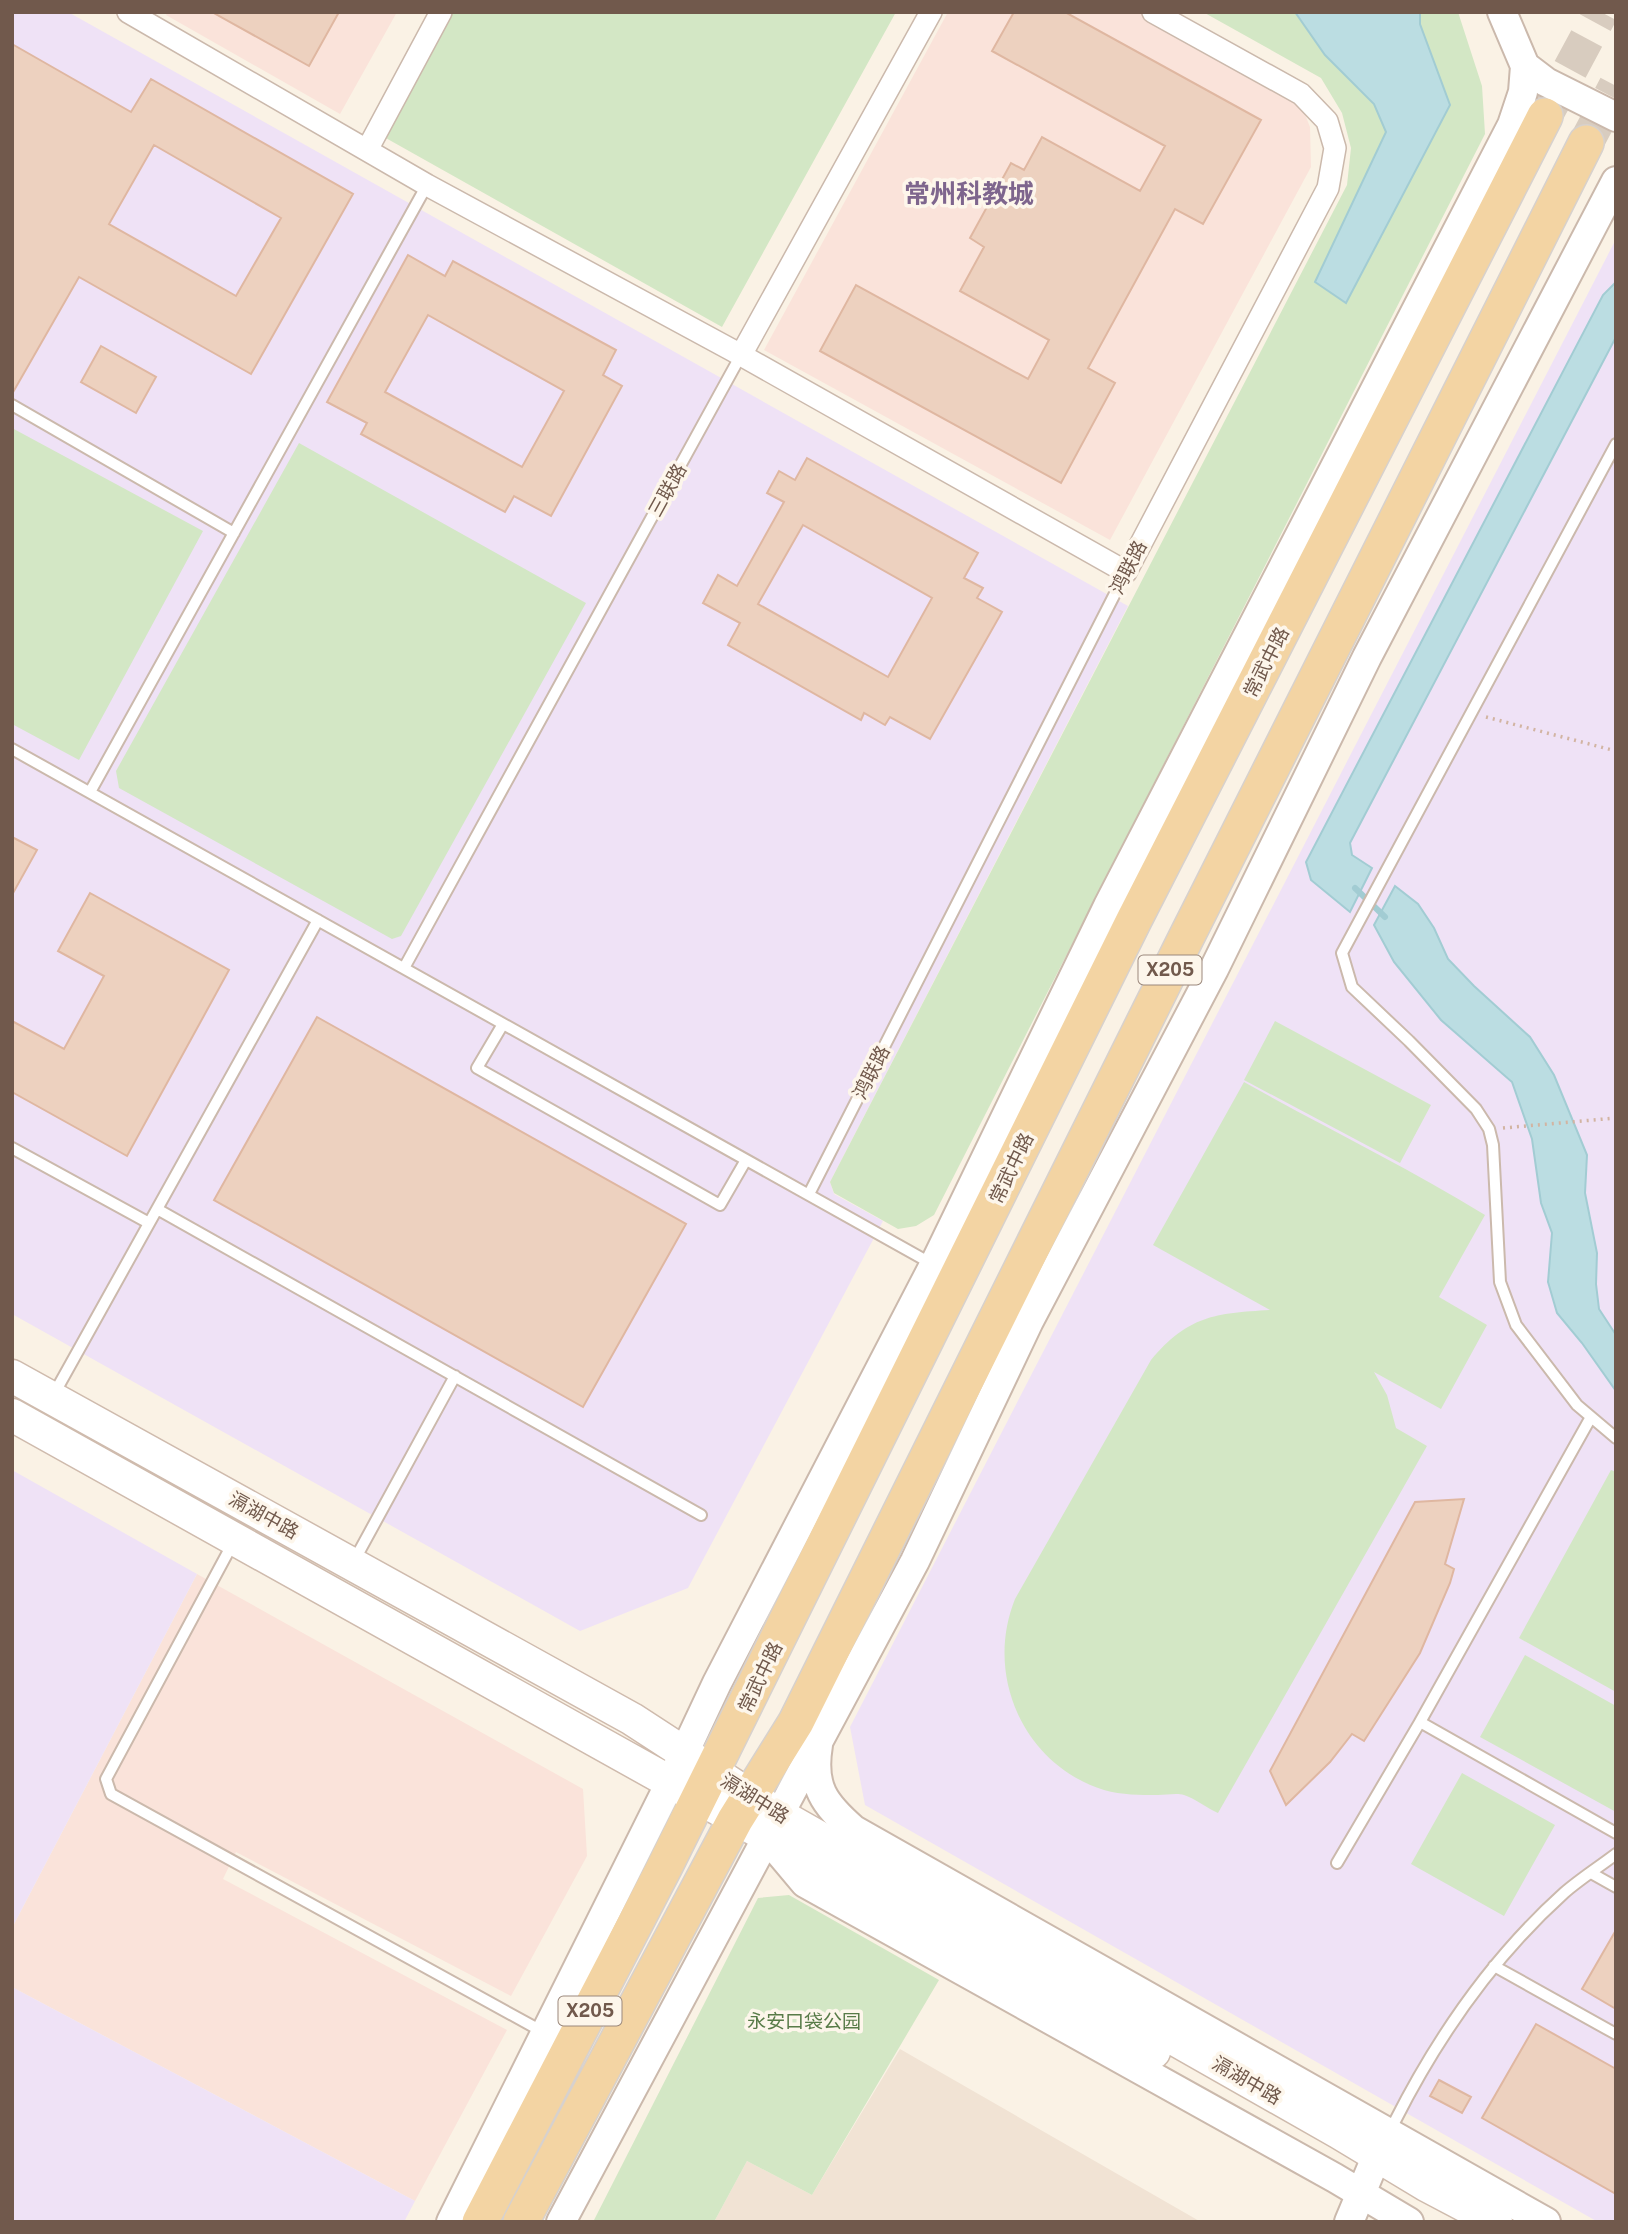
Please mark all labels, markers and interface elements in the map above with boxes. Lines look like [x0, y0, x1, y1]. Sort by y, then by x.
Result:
district label: 常州科教城 [904, 178, 1034, 209]
street label: 三联路 [644, 460, 690, 520]
street label: 鸿联路 [1105, 537, 1151, 597]
street label: 常武中路 [1239, 623, 1293, 701]
road number: X205 [1138, 956, 1202, 985]
street label: 鸿联路 [848, 1042, 894, 1102]
street label: 常武中路 [984, 1129, 1038, 1207]
street label: 滆湖中路 [225, 1487, 303, 1543]
street label: 常武中路 [733, 1638, 787, 1716]
street label: 滆湖中路 [717, 1769, 793, 1827]
road number: X205 [558, 1996, 622, 2025]
park label: 永安口袋公园 [747, 2010, 861, 2032]
street label: 滆湖中路 [1209, 2051, 1285, 2109]

